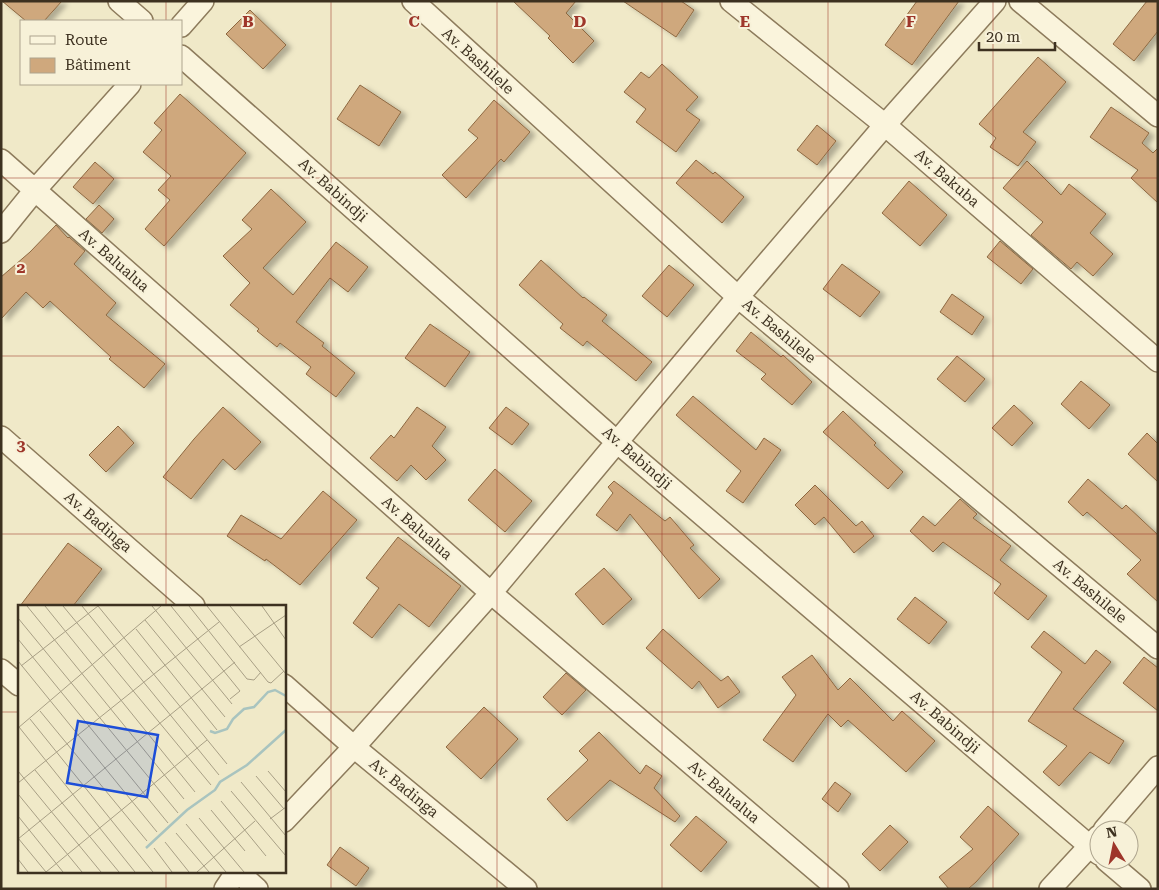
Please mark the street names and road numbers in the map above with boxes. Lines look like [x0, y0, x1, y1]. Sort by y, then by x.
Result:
street label: Av. Bashilele [438, 24, 518, 98]
street label: Av. Bakuba [911, 145, 983, 211]
street label: Av. Babindji [295, 154, 371, 226]
street label: Av. Balualua [75, 224, 153, 296]
street label: Av. Bashilele [739, 295, 819, 367]
street label: Av. Babindji [599, 423, 676, 493]
street label: Av. Badinga [61, 488, 135, 556]
street label: Av. Balualua [378, 492, 456, 564]
street label: Av. Bashilele [1050, 555, 1130, 627]
street label: Av. Babindji [907, 687, 984, 757]
street label: Av. Badinga [366, 755, 442, 821]
street label: Av. Balualua [685, 757, 763, 827]

